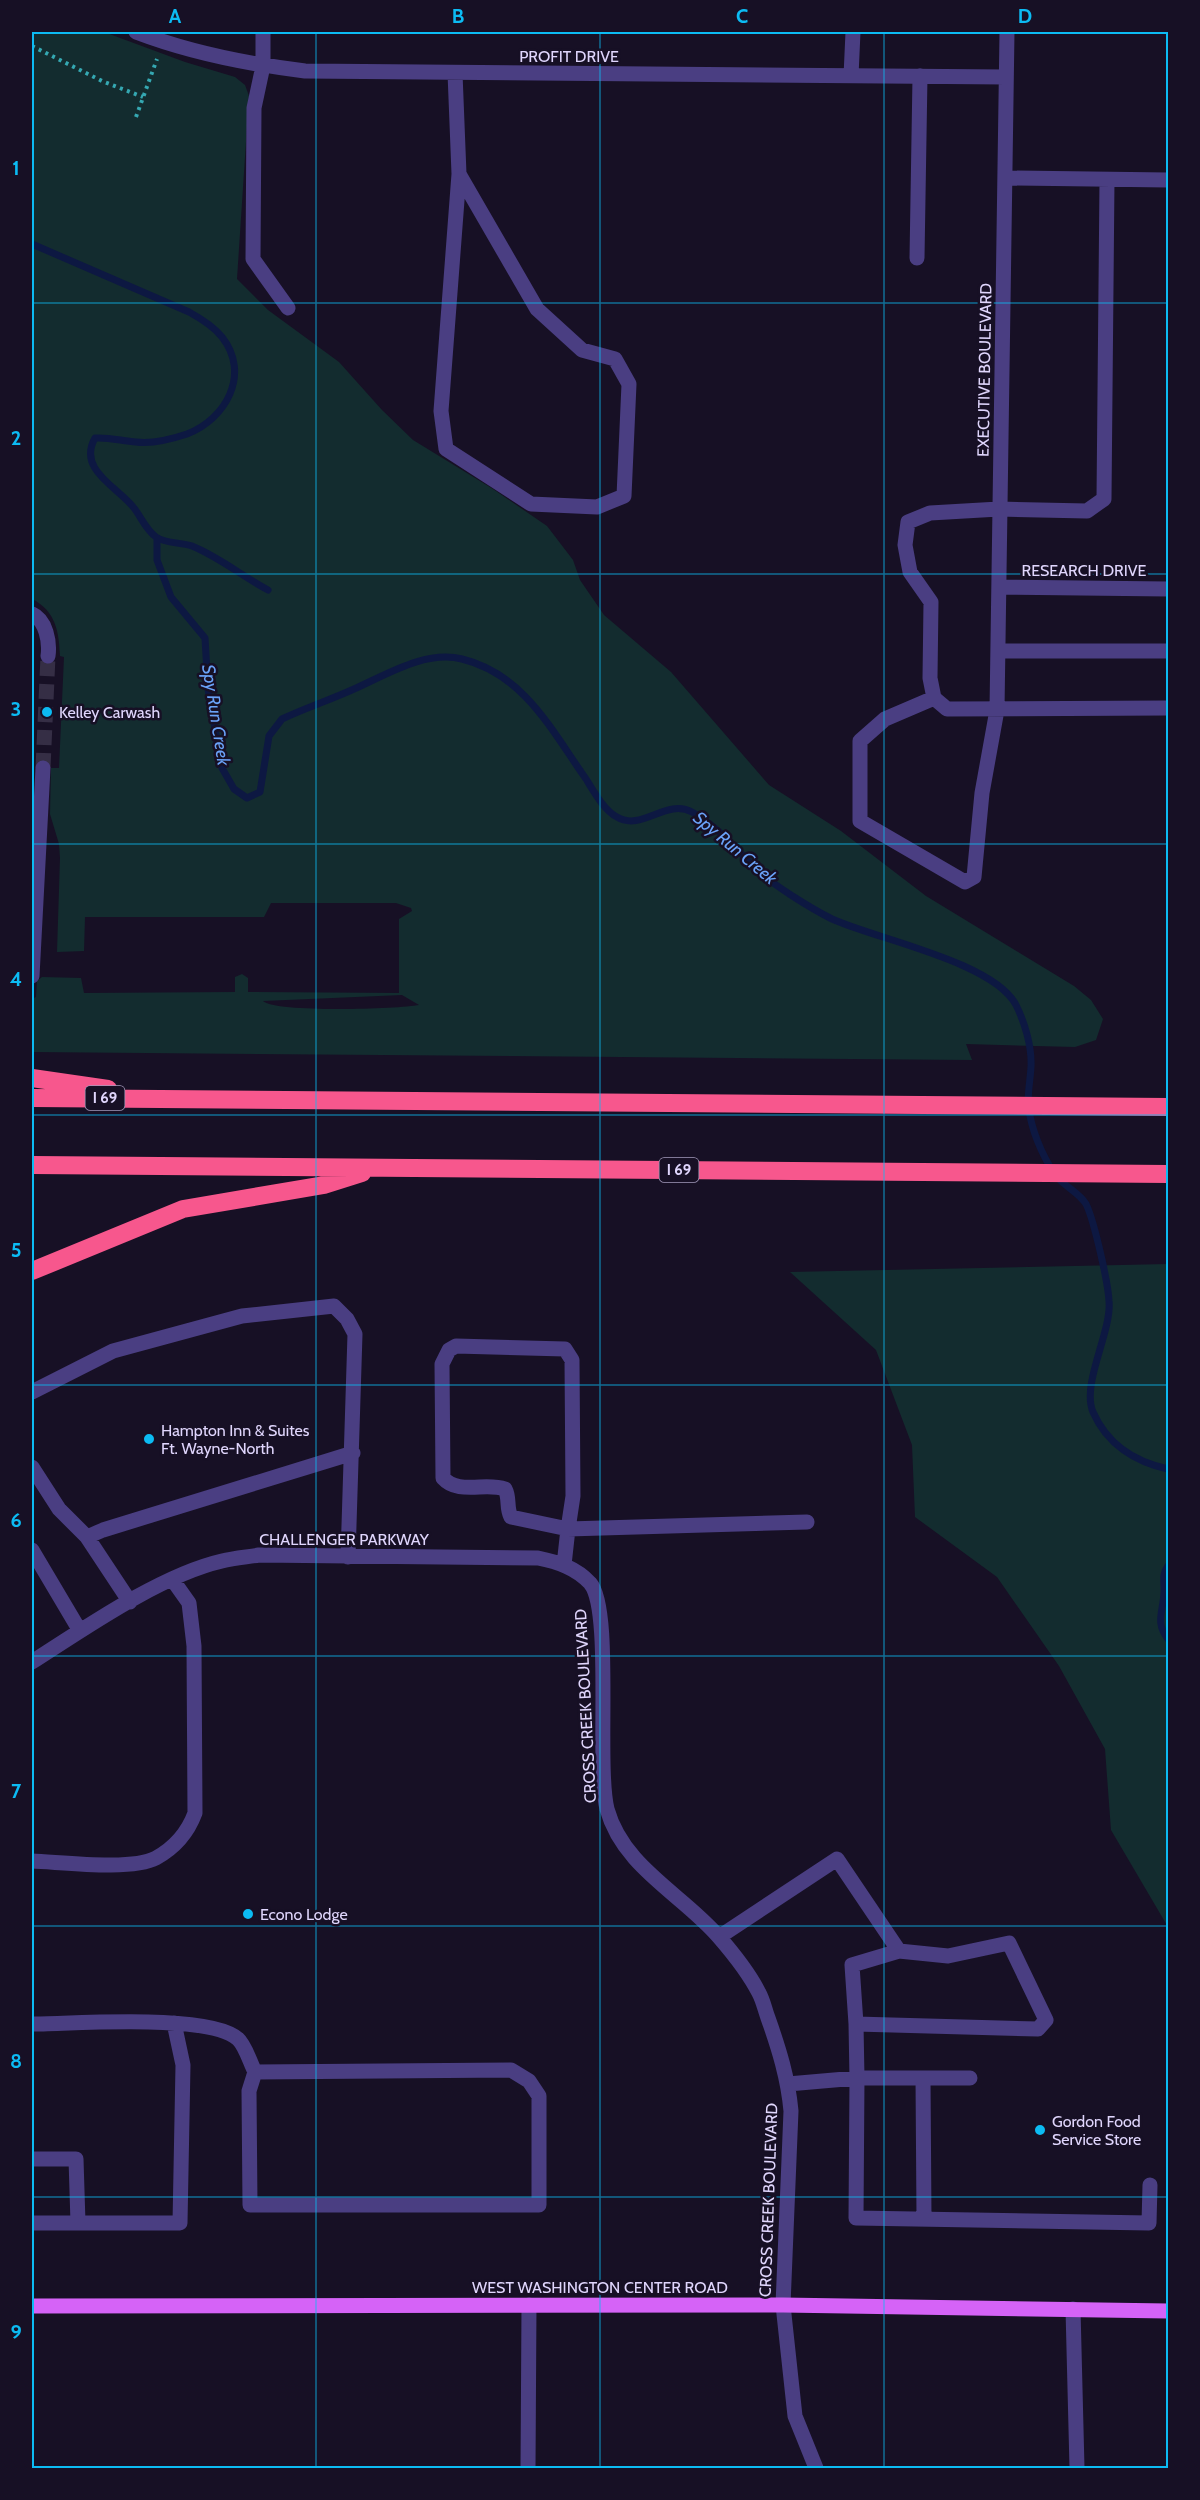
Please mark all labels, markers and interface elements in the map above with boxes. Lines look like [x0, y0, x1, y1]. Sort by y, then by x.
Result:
text: A [169, 4, 182, 28]
text: B [452, 4, 464, 28]
text: C [736, 4, 748, 28]
text: D [1018, 4, 1032, 28]
street label: PROFIT DRIVE [519, 47, 619, 66]
text: 1 [12, 156, 20, 180]
street label: EXECUTIVE BOULEVARD [973, 283, 996, 457]
text: 2 [11, 426, 21, 450]
street label: RESEARCH DRIVE [1022, 561, 1147, 580]
water label: Spy Run Creek [197, 663, 235, 769]
text: 3 [11, 697, 21, 721]
place label: Kelley Carwash [59, 703, 160, 722]
marker: Kelley Carwash [40, 705, 54, 719]
water label: Spy Run Creek [689, 807, 782, 890]
text: 4 [10, 967, 22, 991]
road number: I 69 [86, 1086, 124, 1110]
road number: I 69 [660, 1158, 698, 1182]
text: 5 [11, 1238, 21, 1262]
place label: Hampton Inn & Suites Ft. Wayne-North [161, 1421, 310, 1458]
marker: Hampton Inn & Suites Ft. Wayne-North [142, 1432, 156, 1446]
text: 6 [10, 1508, 22, 1532]
street label: CHALLENGER PARKWAY [259, 1530, 430, 1549]
street label: CROSS CREEK BOULEVARD [571, 1608, 600, 1804]
text: 7 [11, 1779, 22, 1803]
place label: Econo Lodge [260, 1905, 348, 1924]
marker: Econo Lodge [241, 1907, 255, 1921]
text: 8 [10, 2049, 22, 2073]
street label: CROSS CREEK BOULEVARD [756, 2103, 781, 2298]
place label: Gordon Food Service Store [1052, 2112, 1141, 2149]
marker: Gordon Food Service Store [1033, 2123, 1047, 2137]
street label: WEST WASHINGTON CENTER ROAD [472, 2278, 728, 2297]
text: 9 [10, 2320, 22, 2344]

